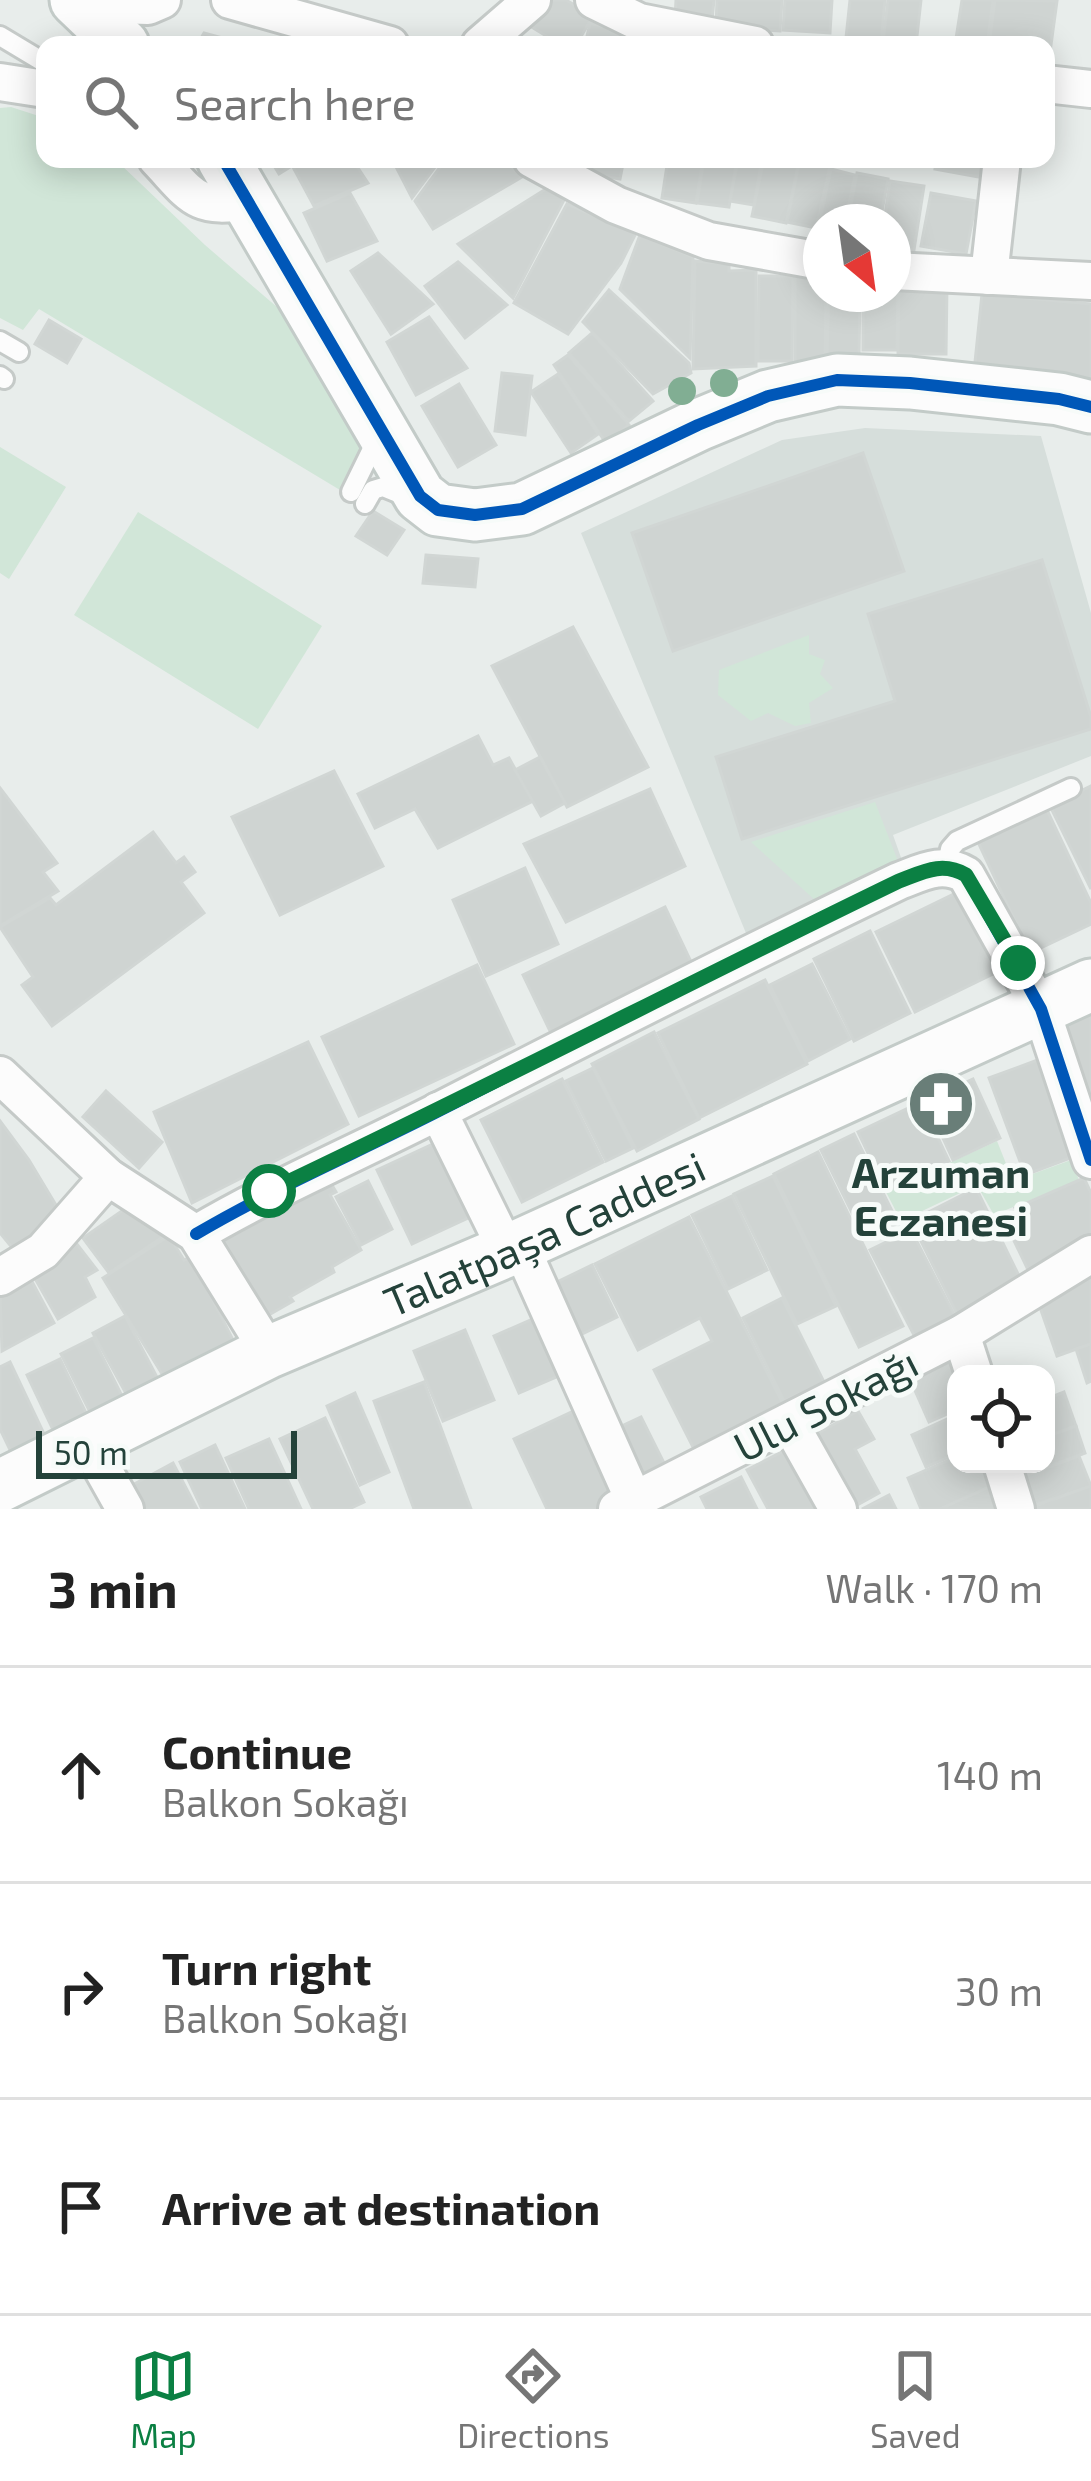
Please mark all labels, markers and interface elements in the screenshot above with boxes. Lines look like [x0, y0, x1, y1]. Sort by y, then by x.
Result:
search box [36, 36, 1055, 168]
icon: search [78, 69, 144, 135]
text: Search here [174, 75, 416, 129]
north arrow [803, 204, 911, 312]
route end [991, 936, 1045, 990]
pharmacy icon: Arzuman Eczanesi [906, 1069, 976, 1139]
street label: Talatpaşa Caddesi [376, 1140, 712, 1326]
place label: Arzuman Eczanesi [852, 1146, 1030, 1244]
route start [242, 1164, 296, 1218]
street label: Ulu Sokağı [725, 1335, 925, 1471]
map controls [947, 1365, 1055, 1473]
button: locate [947, 1365, 1055, 1473]
scale bar [36, 1425, 297, 1478]
text: 50 m [54, 1432, 128, 1472]
text: 3 min [48, 1557, 178, 1618]
text: Walk · 170 m [826, 1564, 1043, 1611]
text: Continue [162, 1724, 352, 1778]
icon: ahead [48, 1742, 114, 1808]
text: 140 m [937, 1751, 1043, 1798]
text: Balkon Sokağı [162, 1778, 409, 1825]
text: Turn right [162, 1940, 371, 1994]
icon: right [48, 1958, 114, 2024]
text: 30 m [955, 1967, 1043, 2014]
text: Balkon Sokağı [162, 1994, 409, 2041]
icon: arrive [48, 2174, 114, 2240]
text: Arrive at destination [162, 2180, 600, 2234]
tab: Map [130, 2343, 197, 2455]
tab: Directions [457, 2343, 609, 2455]
tab: Saved [870, 2343, 961, 2455]

